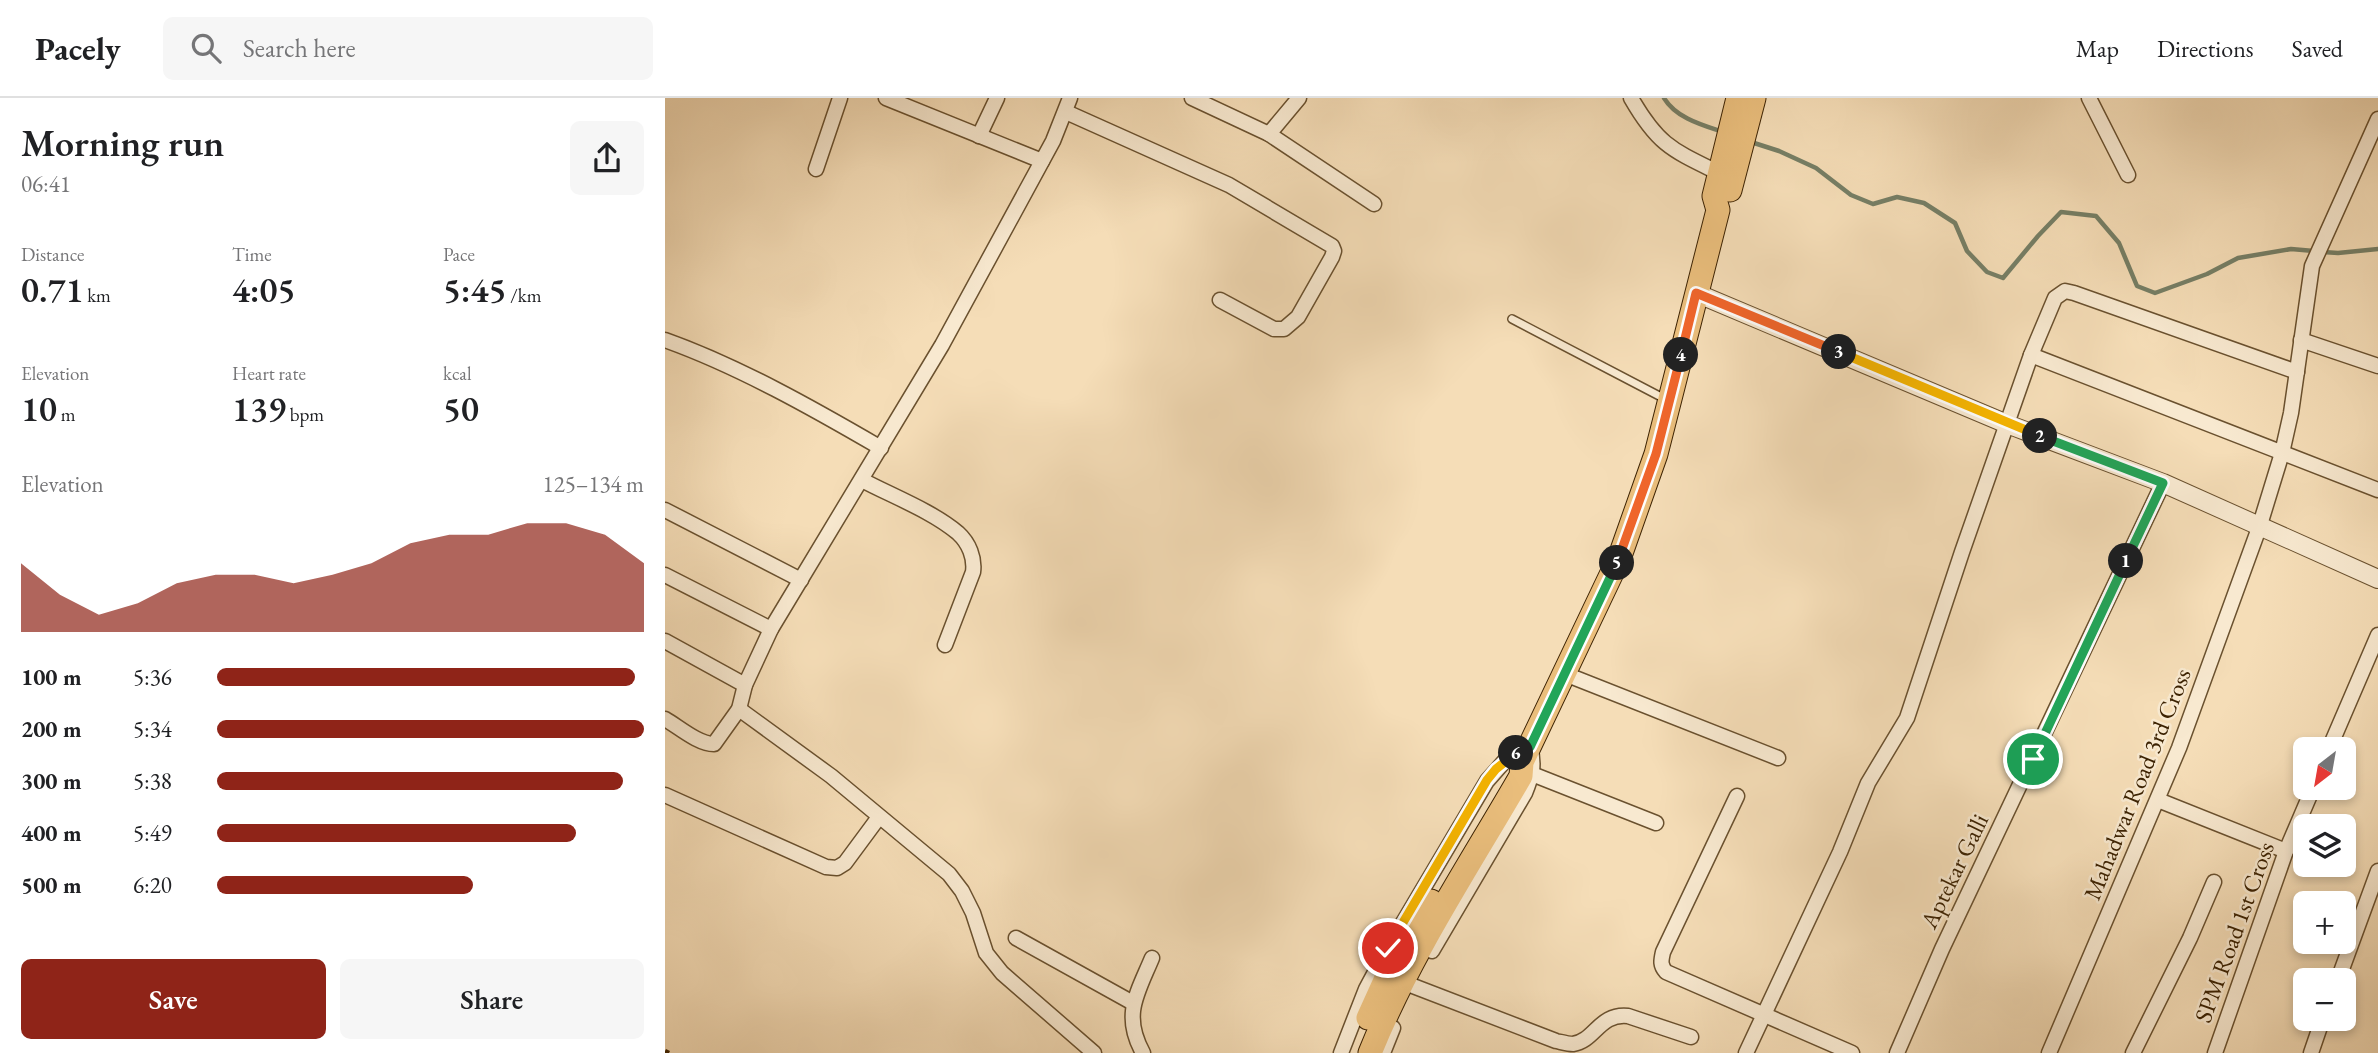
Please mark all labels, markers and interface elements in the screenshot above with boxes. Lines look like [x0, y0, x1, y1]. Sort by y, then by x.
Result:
search box [163, 17, 653, 80]
text: Pacely [35, 27, 121, 70]
icon: search [187, 29, 225, 67]
text: Search here [243, 31, 356, 65]
text: Map [2076, 33, 2119, 64]
text: Directions [2157, 33, 2254, 64]
text: Saved [2292, 33, 2343, 64]
text: Morning run [21, 118, 224, 167]
button: share [570, 121, 644, 195]
text: 06:41 [21, 169, 71, 199]
text: Distance [21, 242, 84, 267]
text: Time [232, 242, 272, 267]
text: Pace [443, 242, 475, 267]
text: 0.71 [21, 267, 83, 312]
text: 4:05 [232, 267, 295, 312]
text: 5:45 [443, 267, 506, 312]
text: km [83, 283, 111, 308]
text: /km [506, 283, 541, 308]
pin: 3 [1821, 334, 1857, 370]
pin: 4 [1663, 338, 1699, 372]
text: 3 [1833, 339, 1844, 364]
text: 4 [1675, 342, 1686, 367]
text: Elevation [21, 361, 89, 386]
text: Heart rate [232, 361, 306, 386]
text: kcal [443, 361, 472, 386]
text: 10 [21, 386, 57, 431]
text: 139 [232, 386, 286, 431]
text: 50 [443, 386, 479, 431]
text: m [57, 402, 76, 427]
text: bpm [286, 402, 324, 427]
pin: 2 [2023, 418, 2057, 454]
text: 2 [2034, 423, 2045, 448]
text: Elevation [21, 469, 104, 499]
text: 125–134 m [543, 469, 644, 499]
pin: 1 [2109, 544, 2143, 578]
pin: 5 [1599, 546, 1635, 580]
text: 1 [2120, 548, 2131, 573]
text: 5 [1611, 550, 1622, 575]
text: 100 m [21, 662, 82, 692]
text: 5:36 [133, 662, 172, 692]
street label: Mahadwar Road 3rd Cross [2076, 664, 2198, 904]
text: 200 m [21, 714, 82, 744]
text: 5:34 [133, 714, 172, 744]
pin [2003, 729, 2063, 789]
pin: 6 [1499, 736, 1533, 770]
north arrow [2293, 737, 2355, 800]
map controls [2293, 737, 2356, 1031]
text: 6 [1510, 740, 1521, 765]
icon: arrive [2014, 740, 2052, 778]
text: 300 m [21, 766, 82, 796]
text: 5:38 [133, 766, 172, 796]
street label: Aptekar Galli [1912, 808, 1995, 934]
button: layers [2293, 814, 2356, 877]
text: 400 m [21, 818, 82, 848]
text: 5:49 [133, 818, 172, 848]
street label: SPM Road 1st Cross [2187, 837, 2281, 1027]
text: 500 m [21, 870, 82, 900]
text: 6:20 [133, 870, 172, 900]
button: + [2293, 891, 2356, 954]
pin [1358, 918, 1418, 978]
icon: check [1369, 929, 1407, 967]
button: Save [21, 959, 326, 1039]
button: Share [340, 959, 644, 1039]
button: − [2293, 968, 2356, 1031]

